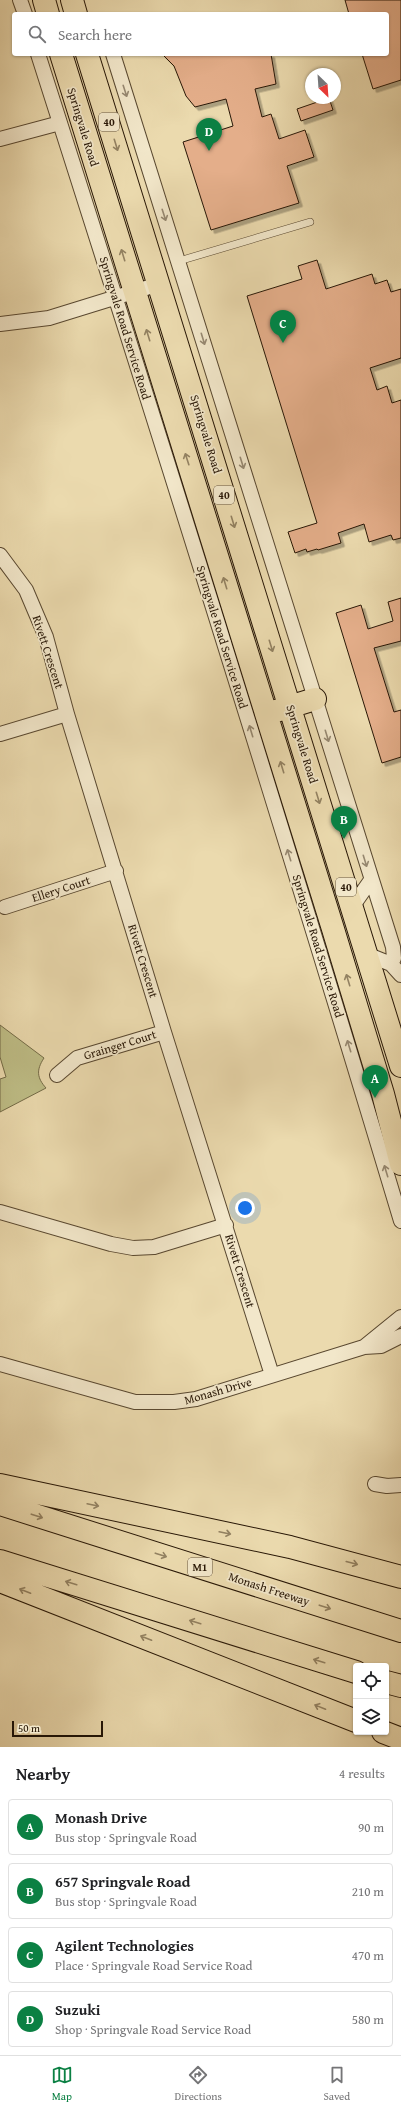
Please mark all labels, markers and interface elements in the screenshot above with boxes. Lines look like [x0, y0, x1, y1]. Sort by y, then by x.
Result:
search box [12, 12, 389, 56]
icon: search [26, 23, 48, 45]
text: Search here [58, 24, 132, 45]
north arrow [305, 68, 341, 104]
one-way arrow [122, 84, 129, 97]
street label: Springvale Road [63, 85, 104, 169]
road number: 40 [99, 113, 119, 131]
pin: D [196, 118, 222, 151]
one-way arrow [113, 138, 120, 151]
one-way arrow [161, 208, 168, 221]
one-way arrow [119, 248, 126, 261]
street label: Springvale Road Service Road [96, 254, 156, 402]
pin: C [270, 310, 296, 343]
one-way arrow [144, 329, 151, 342]
one-way arrow [200, 332, 207, 345]
street label: Springvale Road [186, 392, 227, 476]
one-way arrow [183, 453, 190, 466]
one-way arrow [239, 457, 246, 470]
road number: 40 [214, 486, 234, 504]
one-way arrow [229, 516, 237, 528]
street label: Springvale Road Service Road [193, 563, 253, 711]
one-way arrow [221, 577, 228, 590]
street label: Rivett Crescent [29, 613, 69, 691]
one-way arrow [268, 639, 275, 652]
street label: Springvale Road [282, 702, 323, 786]
one-way arrow [247, 725, 254, 738]
one-way arrow [324, 730, 331, 743]
one-way arrow [278, 760, 285, 773]
one-way arrow [315, 791, 322, 804]
pin: B [331, 806, 357, 839]
one-way arrow [285, 849, 293, 861]
one-way arrow [362, 854, 369, 867]
street label: Ellery Court [30, 871, 93, 906]
street label: Springvale Road Service Road [289, 872, 349, 1020]
road number: 40 [336, 878, 356, 896]
street label: Rivett Crescent [124, 922, 163, 1001]
one-way arrow [344, 973, 351, 986]
street label: Grainger Court [81, 1025, 159, 1064]
one-way arrow [345, 1040, 352, 1053]
pin: A [362, 1065, 388, 1098]
one-way arrow [382, 1164, 389, 1177]
your location [235, 1198, 255, 1218]
street label: Rivett Crescent [221, 1232, 260, 1311]
street label: Monash Drive [182, 1373, 254, 1408]
one-way arrow [86, 1501, 99, 1509]
one-way arrow [31, 1512, 43, 1520]
one-way arrow [219, 1530, 232, 1538]
one-way arrow [154, 1552, 167, 1559]
road number: M1 [188, 1558, 212, 1576]
one-way arrow [345, 1560, 358, 1568]
street label: Monash Freeway [226, 1567, 312, 1610]
one-way arrow [64, 1579, 77, 1586]
one-way arrow [20, 1586, 32, 1594]
one-way arrow [318, 1604, 331, 1611]
one-way arrow [188, 1618, 201, 1625]
one-way arrow [141, 1634, 153, 1641]
one-way arrow [312, 1657, 325, 1664]
map controls [353, 1663, 389, 1735]
button: locate [353, 1663, 389, 1699]
button: layers [353, 1699, 389, 1735]
one-way arrow [314, 1702, 326, 1710]
scale bar [12, 1719, 103, 1738]
text: 50 m [18, 1720, 40, 1736]
text: Nearby [16, 1761, 70, 1786]
text: 4 results [339, 1764, 385, 1783]
text: Monash Drive [55, 1807, 147, 1828]
text: A [26, 1818, 34, 1837]
text: 90 m [358, 1818, 384, 1837]
text: Bus stop · Springvale Road [55, 1828, 197, 1847]
text: 657 Springvale Road [55, 1871, 190, 1892]
text: B [26, 1882, 34, 1901]
text: 210 m [352, 1882, 384, 1901]
text: Bus stop · Springvale Road [55, 1892, 197, 1911]
text: Agilent Technologies [55, 1935, 194, 1956]
text: C [26, 1946, 34, 1965]
text: 470 m [352, 1946, 384, 1965]
text: Place · Springvale Road Service Road [55, 1956, 253, 1975]
text: Suzuki [55, 1999, 100, 2020]
text: D [26, 2010, 34, 2029]
text: 580 m [352, 2010, 384, 2029]
text: Shop · Springvale Road Service Road [55, 2020, 251, 2039]
tab: Map [51, 2064, 73, 2104]
tab: Directions [175, 2064, 222, 2104]
tab: Saved [323, 2064, 350, 2104]

